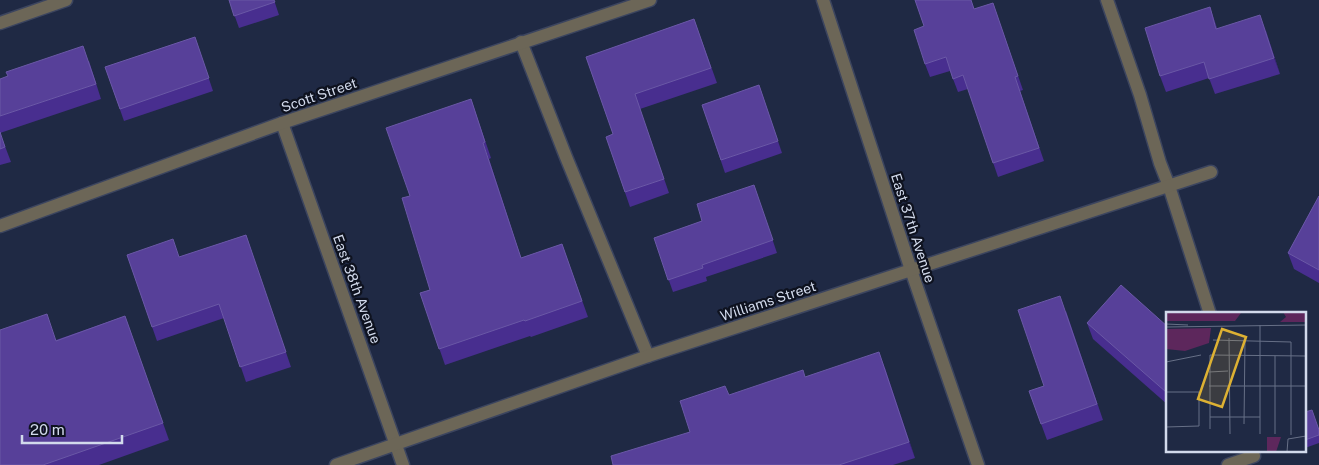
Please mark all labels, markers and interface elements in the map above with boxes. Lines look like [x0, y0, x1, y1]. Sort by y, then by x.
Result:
street label: Scott Street [279, 75, 359, 115]
street label: East 37th Avenue [888, 171, 938, 285]
street label: East 38th Avenue [330, 232, 384, 346]
street label: Williams Street [718, 278, 818, 324]
inset map [1166, 312, 1306, 452]
scale bar [22, 412, 122, 444]
text: 20 m [30, 421, 65, 438]

